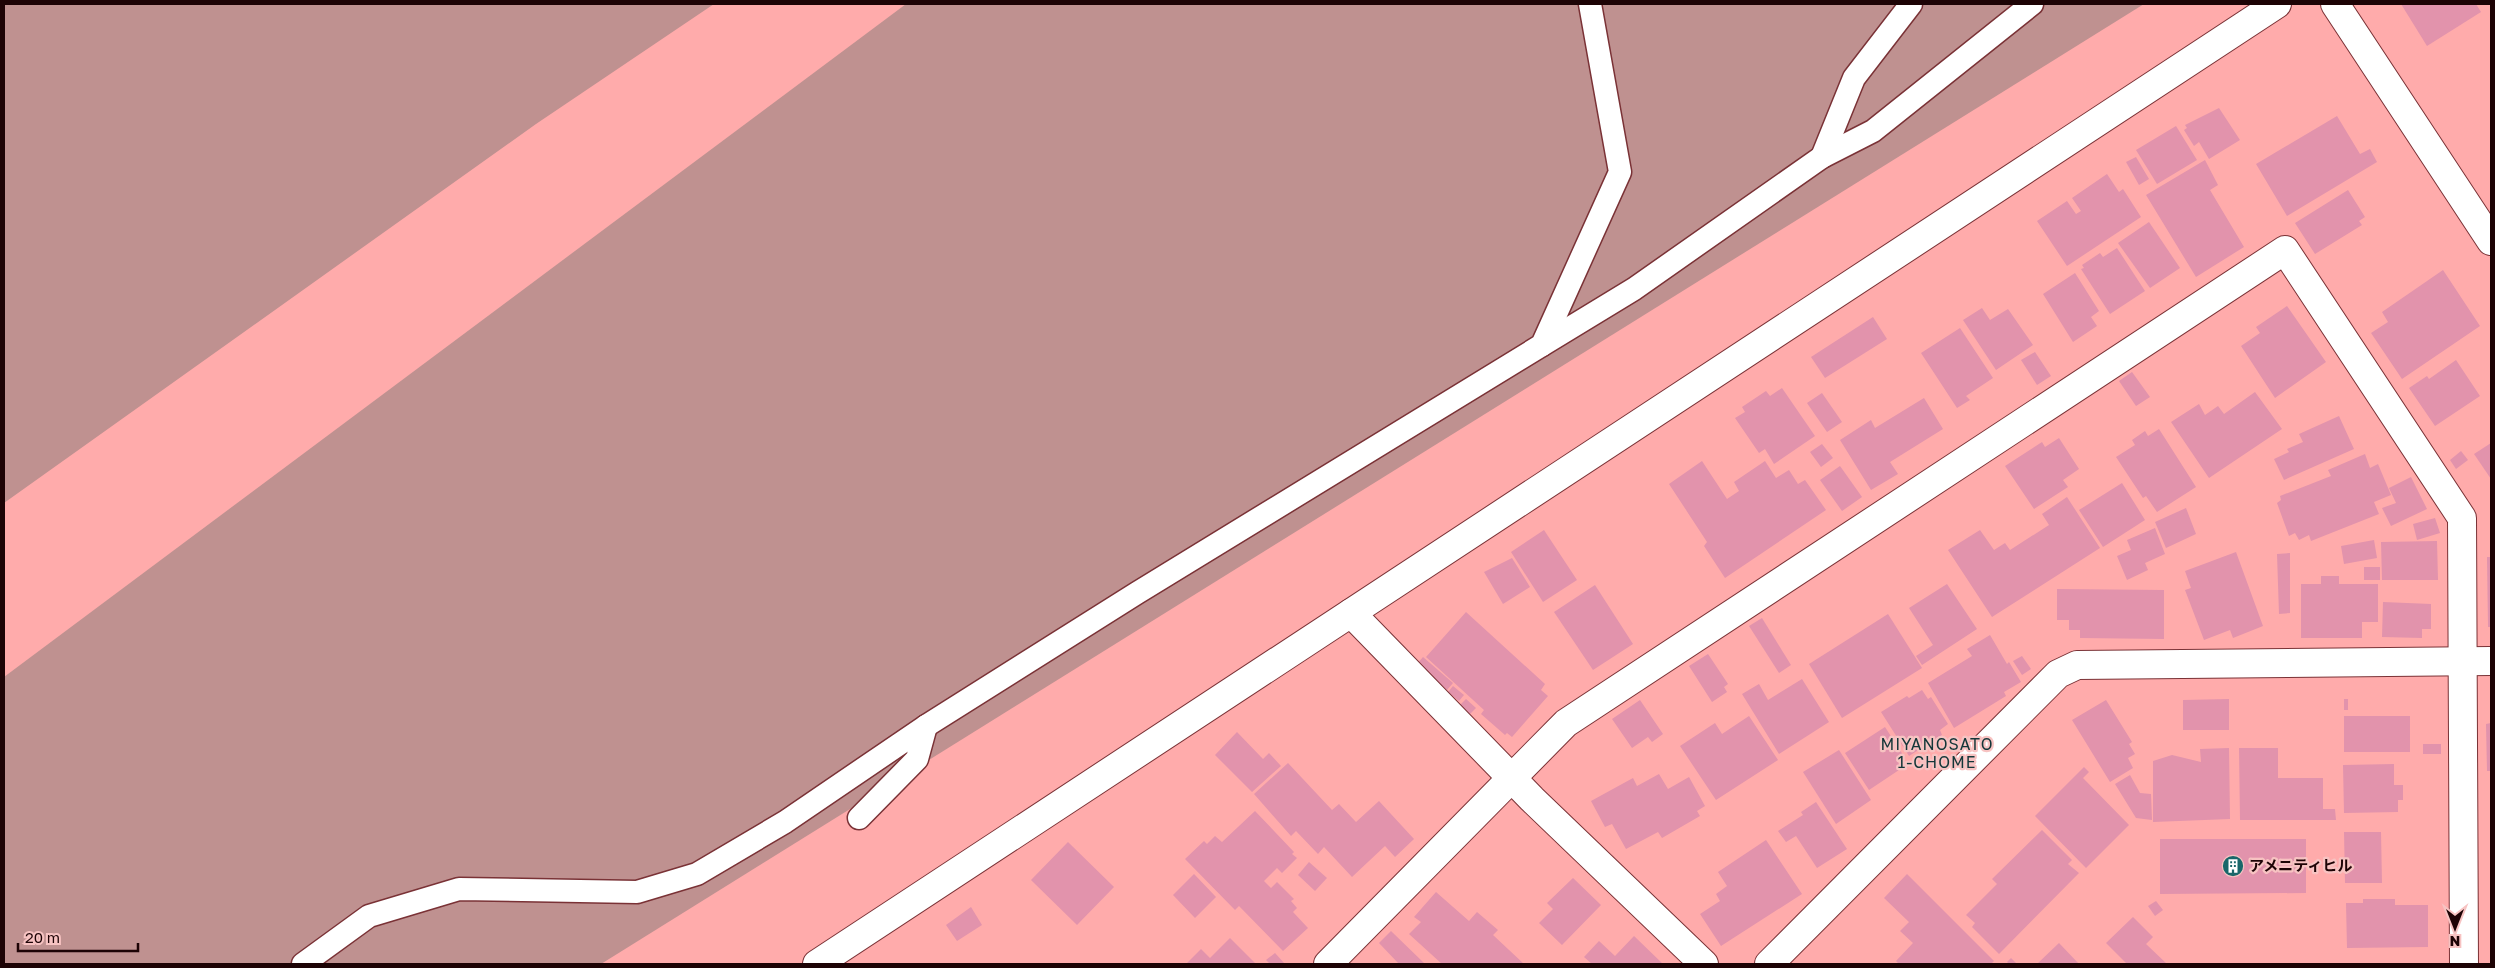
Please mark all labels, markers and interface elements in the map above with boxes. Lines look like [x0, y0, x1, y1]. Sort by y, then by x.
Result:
district label: MIYANOSATO 1-CHOME [1880, 734, 1994, 772]
building icon: アメニティヒル [2221, 854, 2245, 878]
place label: アメニティヒル [2249, 856, 2352, 874]
north arrow [2430, 903, 2480, 953]
scale bar [18, 920, 138, 952]
text: 20 m [25, 928, 60, 946]
text: N [2450, 933, 2460, 950]

